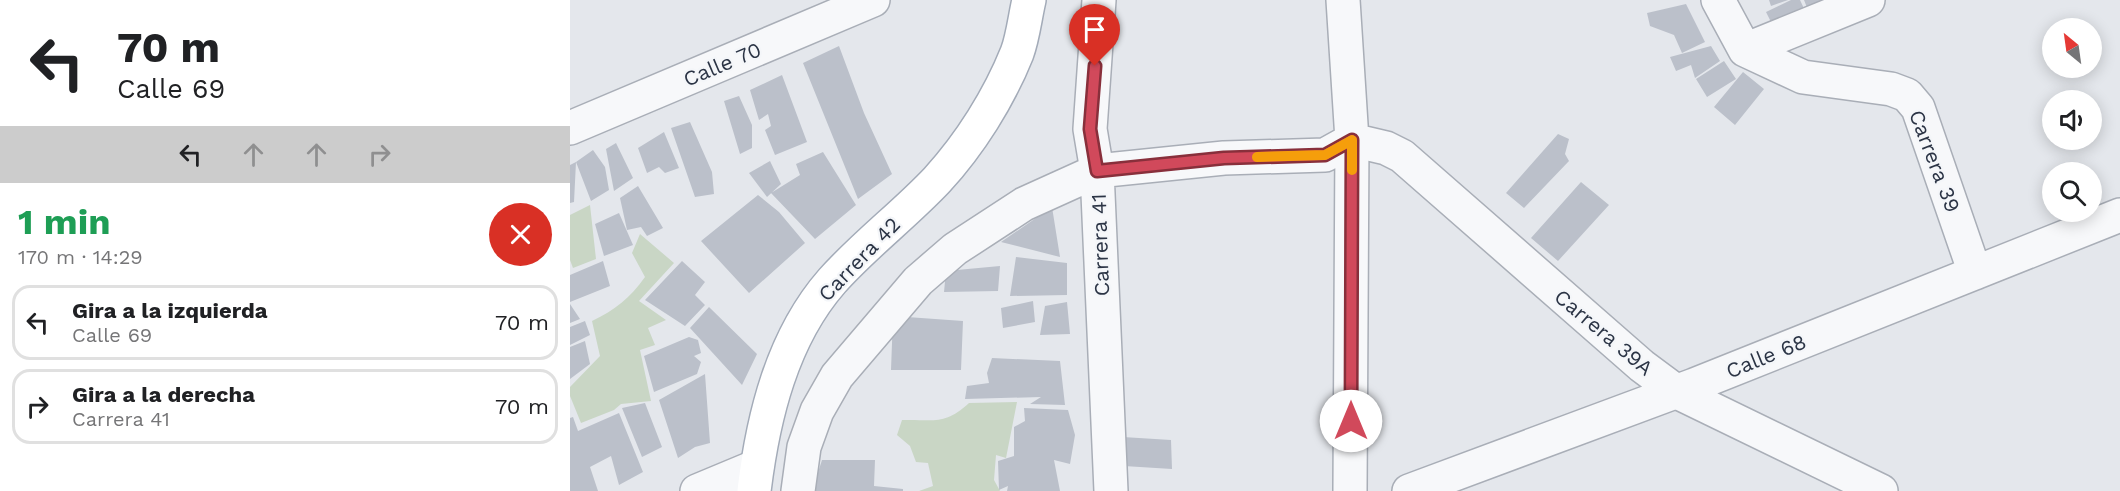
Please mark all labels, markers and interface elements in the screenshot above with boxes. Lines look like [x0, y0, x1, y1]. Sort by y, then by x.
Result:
pin [1069, 4, 1120, 66]
icon: arrive [1078, 13, 1111, 46]
north arrow [2042, 18, 2102, 78]
map controls [2042, 18, 2102, 222]
text: 70 m [117, 23, 220, 72]
icon: left [18, 24, 96, 102]
street label: Calle 70 [679, 36, 765, 92]
text: Calle 69 [117, 73, 225, 105]
button: sound [2042, 90, 2102, 150]
street label: Carrera 39 [1904, 106, 1966, 216]
icon: left [174, 138, 207, 171]
icon: ahead [237, 138, 270, 171]
icon: ahead [300, 138, 333, 171]
icon: right [363, 138, 396, 171]
button: search [2042, 162, 2102, 222]
street label: Carrera 41 [1086, 193, 1114, 297]
text: 1 min [18, 201, 110, 243]
button: close [489, 203, 552, 266]
street label: Carrera 42 [813, 212, 905, 306]
text: 170 m · 14:29 [18, 245, 143, 269]
street label: Carrera 39A [1550, 284, 1658, 381]
text: Gira a la izquierda [72, 298, 268, 323]
icon: left [21, 306, 54, 339]
text: 70 m [495, 310, 549, 335]
text: Calle 69 [72, 323, 152, 347]
street label: Calle 68 [1722, 329, 1810, 383]
text: Gira a la derecha [72, 382, 255, 407]
position arrow [1319, 389, 1383, 453]
icon: right [21, 390, 54, 423]
text: 70 m [495, 394, 549, 419]
text: Carrera 41 [72, 407, 170, 431]

